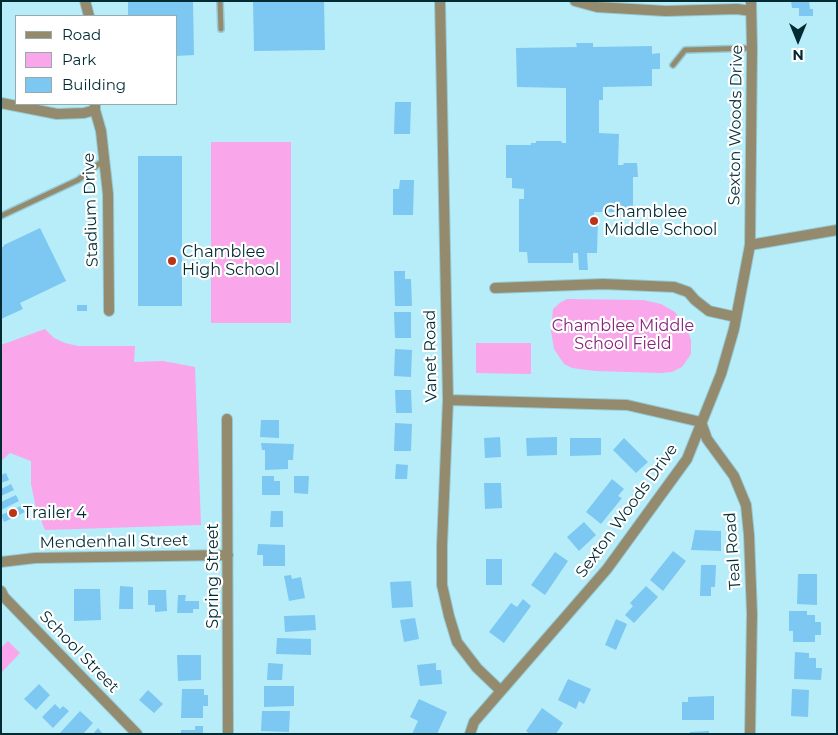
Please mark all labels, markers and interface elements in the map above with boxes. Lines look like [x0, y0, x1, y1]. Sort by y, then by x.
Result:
legend [15, 15, 178, 105]
north arrow [773, 15, 823, 65]
text: Road [62, 25, 101, 44]
street label: Sexton Woods Drive [725, 44, 747, 206]
text: N [792, 46, 804, 64]
text: Park [62, 50, 96, 69]
text: Building [62, 75, 126, 94]
street label: Stadium Drive [79, 152, 103, 268]
place label: Chamblee Middle School [604, 202, 717, 240]
marker: Chamblee Middle School [588, 215, 600, 227]
place label: Chamblee High School [182, 242, 279, 280]
marker: Chamblee High School [166, 255, 178, 267]
street label: Vanet Road [421, 309, 441, 403]
park label: Chamblee Middle School Field [552, 316, 694, 354]
street label: Sexton Woods Drive [572, 440, 682, 582]
place label: Trailer 4 [23, 503, 87, 523]
marker: Trailer 4 [7, 507, 19, 519]
street label: Teal Road [721, 512, 745, 590]
street label: Spring Street [203, 523, 223, 629]
street label: Mendenhall Street [40, 531, 188, 553]
street label: School Street [35, 607, 123, 697]

